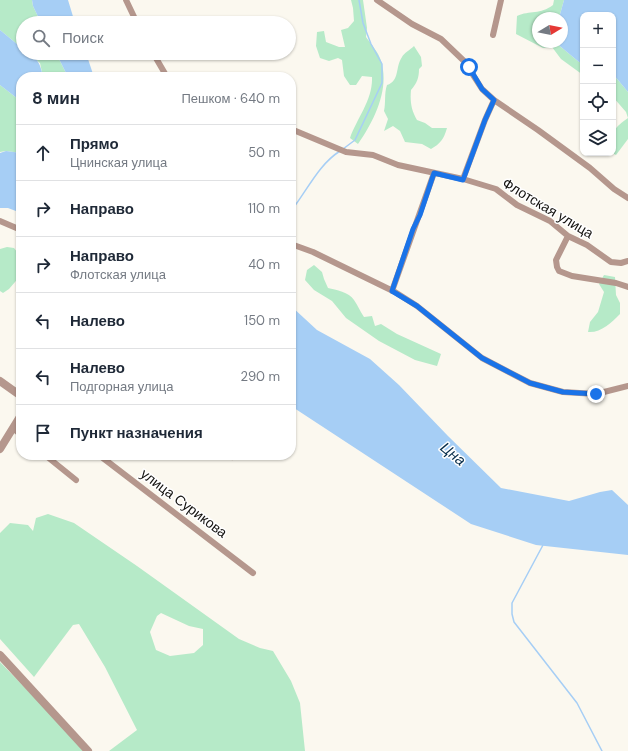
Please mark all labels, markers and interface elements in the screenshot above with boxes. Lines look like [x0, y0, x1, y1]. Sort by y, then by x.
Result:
north arrow [532, 12, 568, 48]
map controls [580, 12, 616, 156]
button: + [580, 12, 616, 48]
search box [16, 16, 296, 60]
icon: search [30, 27, 52, 49]
text: Поиск [62, 28, 104, 48]
button: − [580, 48, 616, 84]
route start [460, 58, 478, 76]
button: locate [580, 84, 616, 120]
text: 8 мин [32, 87, 80, 109]
text: Пешком · 640 m [182, 90, 280, 107]
button: layers [580, 120, 616, 156]
text: Прямо [70, 134, 119, 154]
icon: ahead [32, 142, 54, 164]
text: 50 m [248, 144, 280, 161]
text: Цнинская улица [70, 154, 167, 171]
street label: Флотская улица [499, 174, 597, 242]
icon: right [32, 198, 54, 220]
text: Направо [70, 199, 134, 219]
text: 110 m [248, 200, 280, 217]
text: Направо [70, 246, 134, 266]
icon: right [32, 254, 54, 276]
text: 40 m [248, 256, 280, 273]
text: Флотская улица [70, 266, 166, 283]
icon: left [32, 310, 54, 332]
text: Налево [70, 311, 125, 331]
text: 150 m [244, 312, 280, 329]
text: Налево [70, 358, 125, 378]
icon: left [32, 366, 54, 388]
text: 290 m [241, 368, 280, 385]
text: Подгорная улица [70, 378, 173, 395]
route end [587, 385, 605, 403]
icon: arrive [32, 422, 54, 444]
text: Пункт назначения [70, 423, 203, 443]
water label: Цна [436, 438, 470, 470]
street label: улица Сурикова [137, 465, 231, 542]

